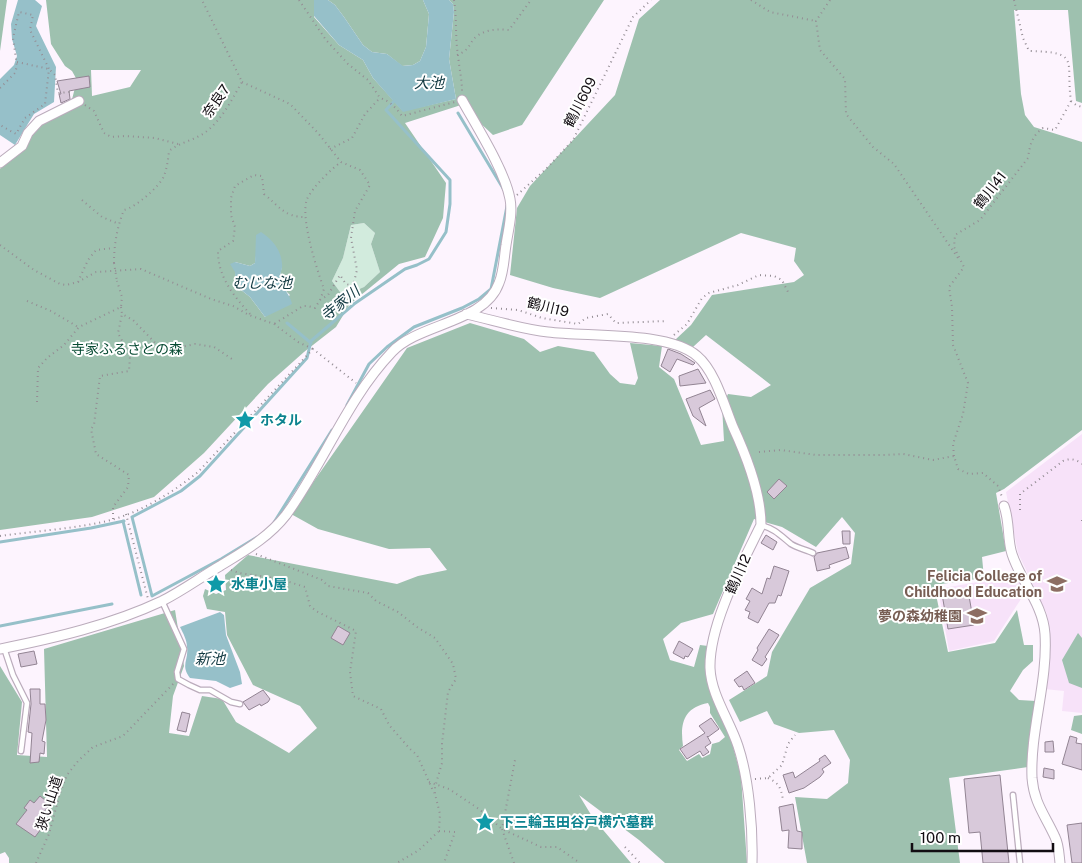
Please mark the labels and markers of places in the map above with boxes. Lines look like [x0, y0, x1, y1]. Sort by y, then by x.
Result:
place icon: ホタル [234, 409, 256, 431]
place label: ホタル [260, 412, 302, 428]
place label: Felicia College of Childhood Education [904, 568, 1042, 600]
place icon: 水車小屋 [205, 573, 227, 595]
school or university icon: Felicia College of Childhood Education [1046, 573, 1068, 595]
place label: 水車小屋 [231, 576, 287, 592]
school or university icon: 夢の森幼稚園 [966, 605, 988, 627]
place label: 夢の森幼稚園 [878, 608, 962, 624]
place icon: 下三輪玉田谷戸横穴墓群 [474, 811, 496, 833]
place label: 下三輪玉田谷戸横穴墓群 [500, 814, 654, 830]

